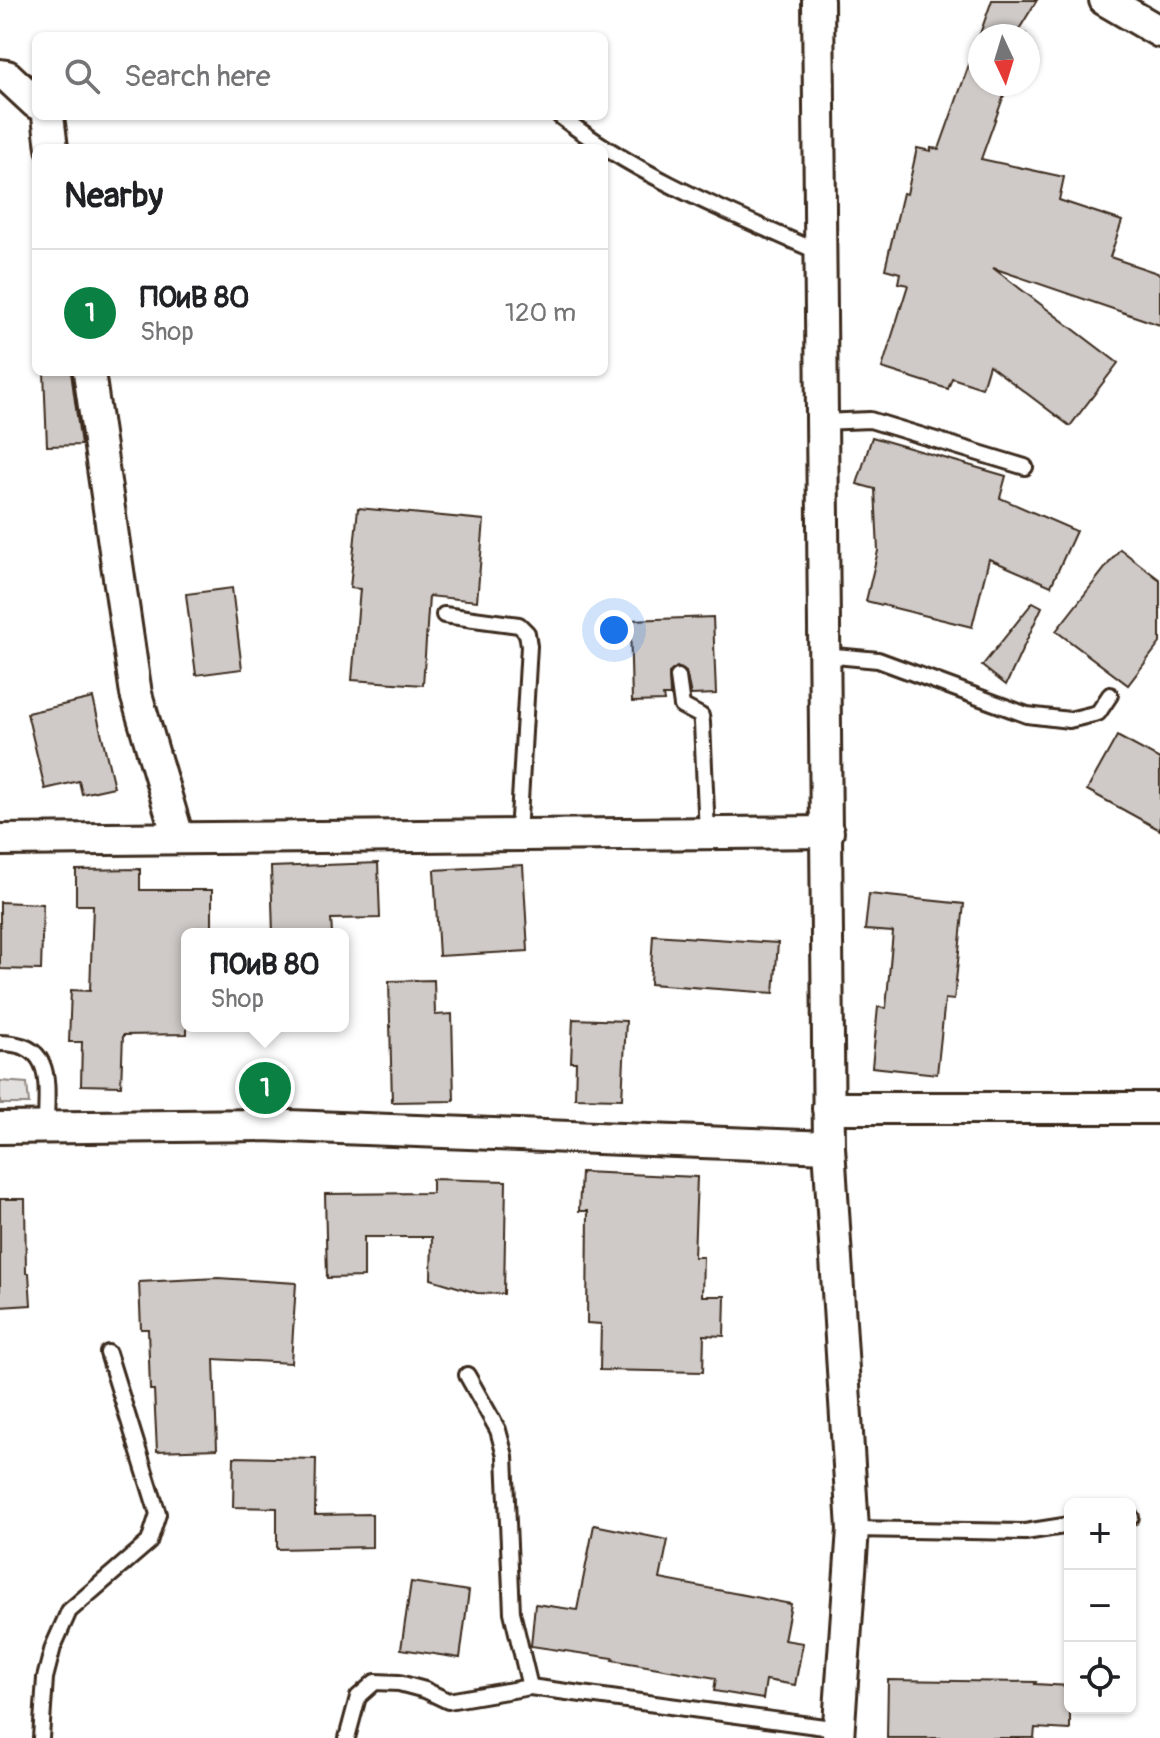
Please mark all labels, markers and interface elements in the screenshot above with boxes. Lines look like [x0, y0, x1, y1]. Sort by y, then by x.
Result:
north arrow [968, 24, 1040, 96]
search box [32, 32, 608, 120]
icon: search [60, 54, 104, 98]
text: Search here [124, 58, 271, 95]
text: Nearby [64, 175, 163, 218]
text: ПОиВ 80 [140, 279, 250, 316]
text: 1 [85, 297, 95, 329]
text: 120 m [505, 297, 576, 329]
text: Shop [140, 316, 194, 348]
your location [594, 610, 634, 650]
popup [181, 928, 349, 1032]
text: ПОиВ 80 [210, 946, 320, 983]
text: Shop [210, 983, 264, 1015]
pin: 1 [239, 1058, 291, 1118]
map controls [1064, 1498, 1136, 1714]
button: + [1064, 1498, 1136, 1570]
button: − [1064, 1570, 1136, 1642]
button: locate [1064, 1642, 1136, 1714]

